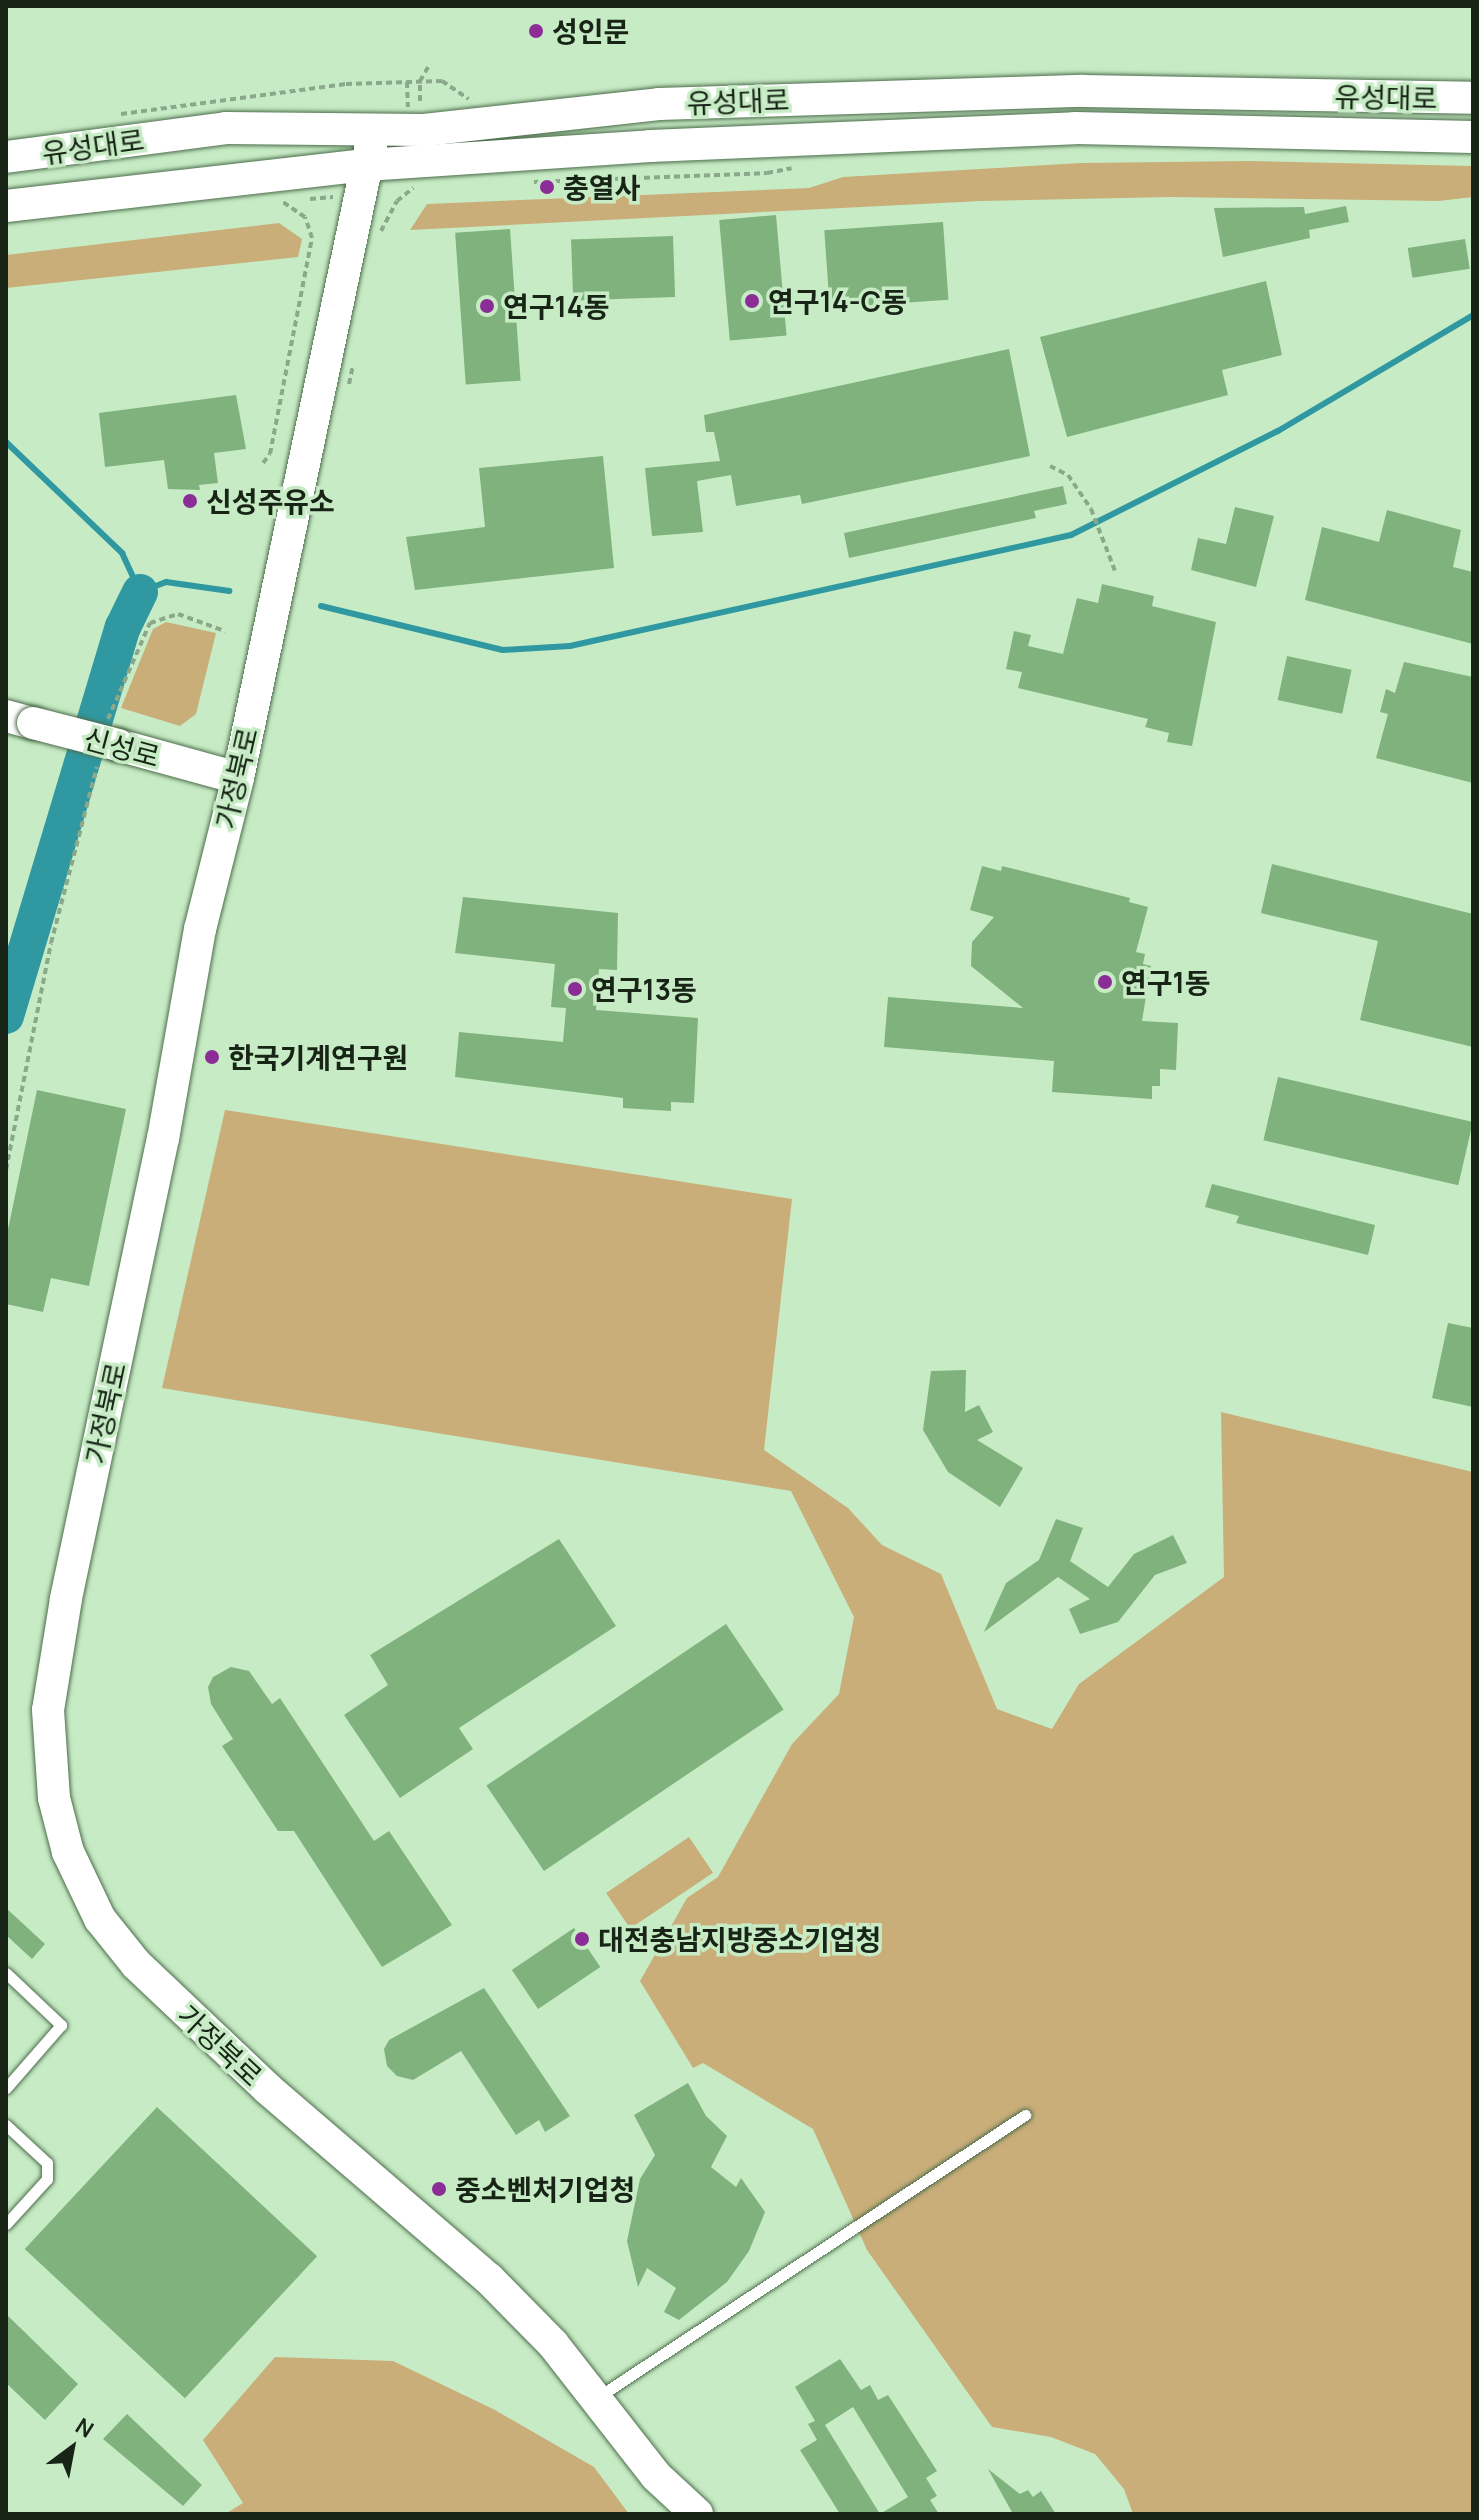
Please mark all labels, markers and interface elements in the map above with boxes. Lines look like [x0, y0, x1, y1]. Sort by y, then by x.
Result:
place label: 성인문 [552, 14, 629, 48]
marker: 성인문 [527, 22, 545, 40]
street label: 유성대로 [1334, 79, 1438, 115]
street label: 유성대로 [686, 82, 790, 120]
street label: 유성대로 [40, 122, 146, 170]
place label: 충열사 [563, 170, 640, 204]
marker: 충열사 [538, 178, 556, 196]
place label: 연구14-C동 [768, 284, 907, 318]
place label: 연구14동 [503, 289, 610, 323]
marker: 연구14-C동 [743, 292, 761, 310]
marker: 연구14동 [478, 297, 496, 315]
place label: 신성주유소 [206, 484, 335, 518]
marker: 신성주유소 [181, 492, 199, 510]
street label: 신성로 [80, 721, 164, 773]
street label: 가정북로 [208, 724, 264, 832]
place label: 연구1동 [1121, 965, 1211, 999]
place label: 연구13동 [591, 972, 697, 1006]
marker: 연구1동 [1096, 973, 1114, 991]
marker: 연구13동 [566, 980, 584, 998]
place label: 한국기계연구원 [228, 1040, 408, 1074]
marker: 한국기계연구원 [203, 1048, 221, 1066]
street label: 가정북로 [78, 1359, 132, 1467]
place label: 대전충남지방중소기업청 [598, 1922, 881, 1956]
marker: 대전충남지방중소기업청 [573, 1930, 591, 1948]
street label: 가정북로 [171, 1998, 269, 2092]
place label: 중소벤처기업청 [455, 2172, 635, 2206]
marker: 중소벤처기업청 [430, 2180, 448, 2198]
north arrow [32, 2408, 112, 2488]
text: N [70, 2411, 99, 2445]

